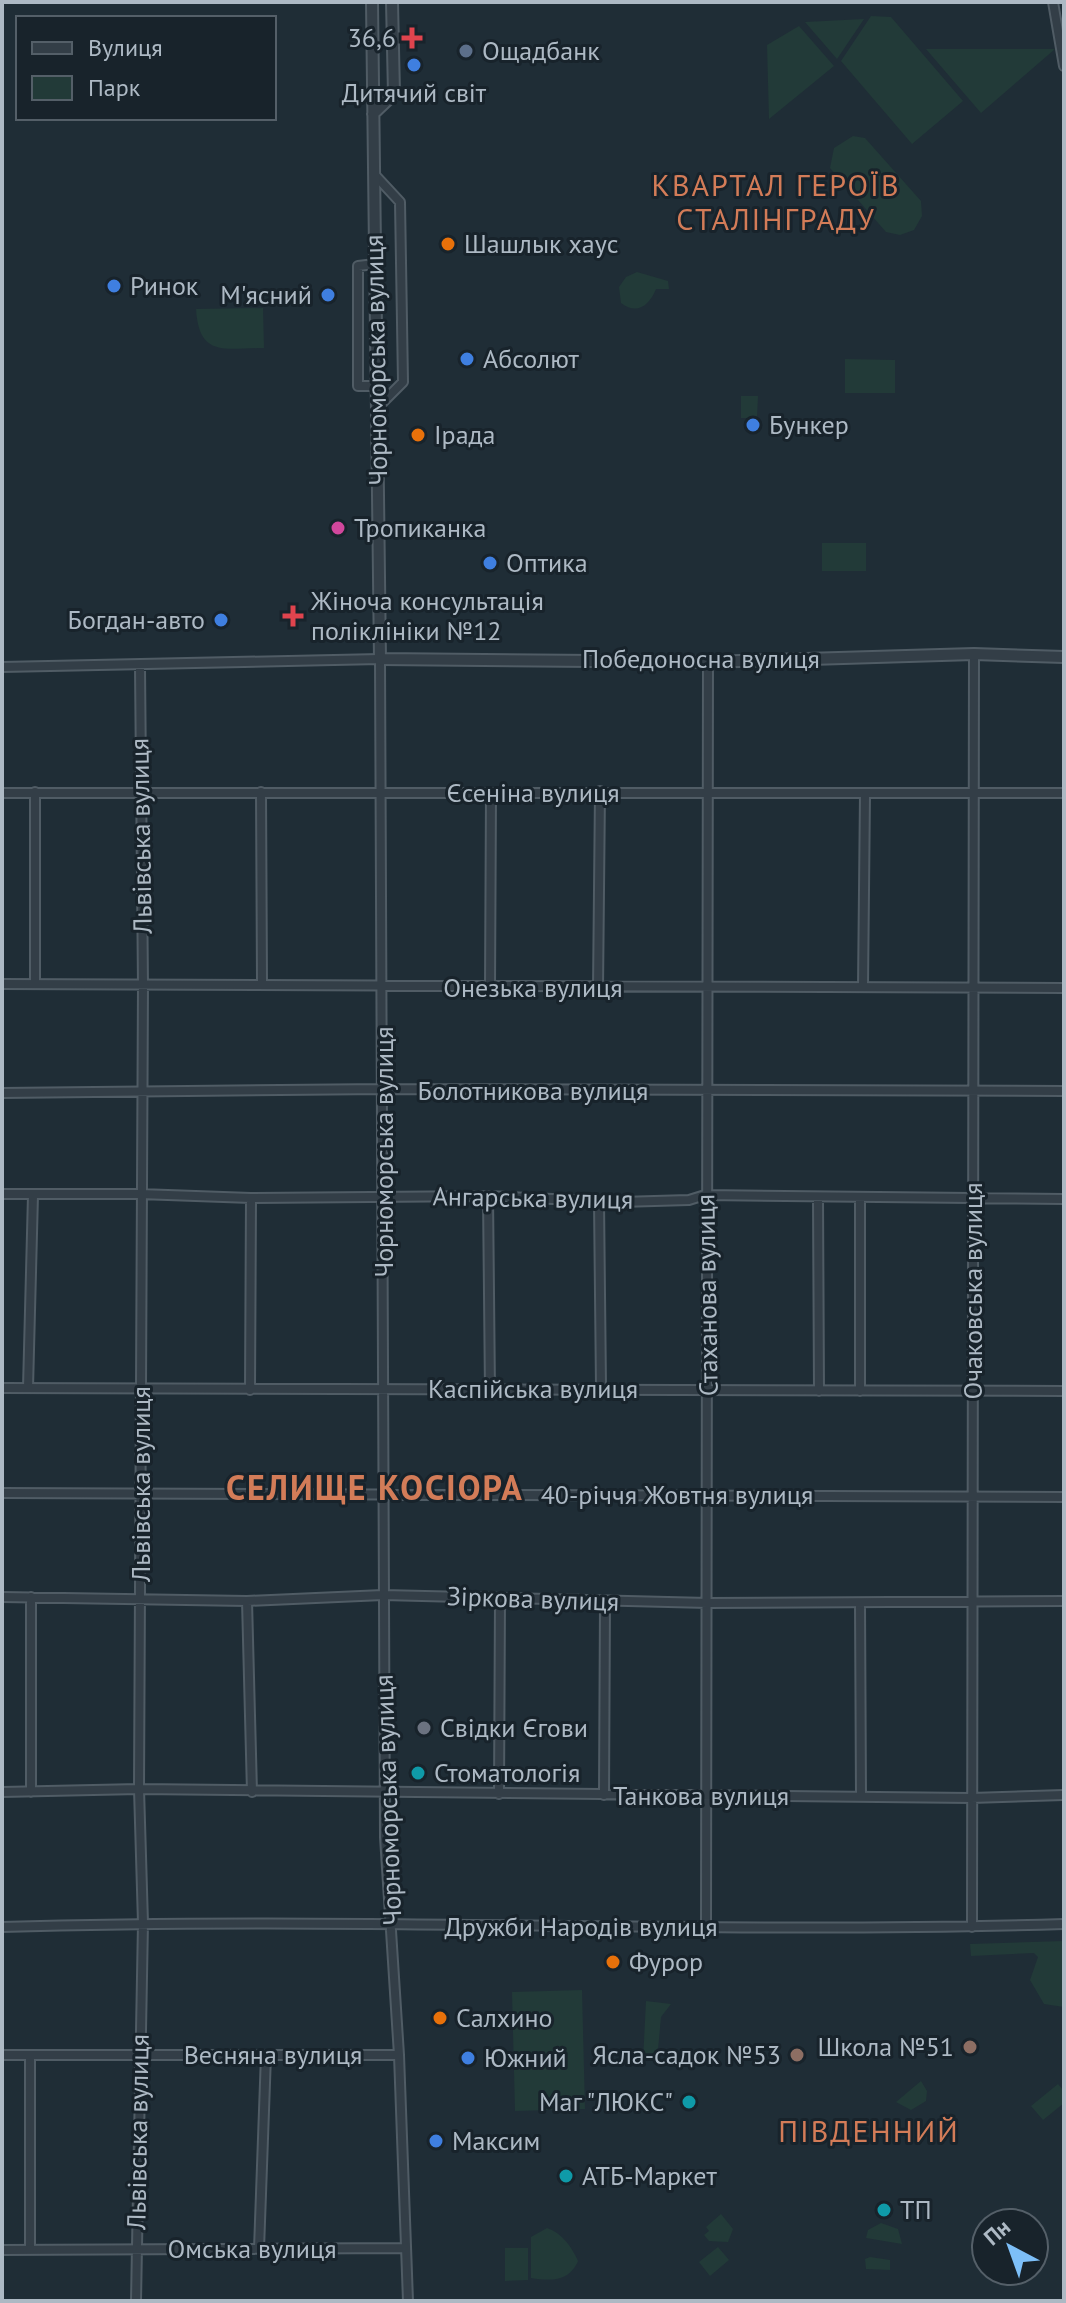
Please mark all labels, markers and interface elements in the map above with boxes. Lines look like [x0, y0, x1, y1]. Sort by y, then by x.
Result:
legend [16, 16, 276, 120]
place label: 36,6 [348, 21, 396, 54]
marker: 36,6 [403, 29, 421, 47]
text: Вулиця [88, 32, 163, 63]
place label: Ощадбанк [482, 34, 600, 67]
marker: Ощадбанк [457, 42, 475, 60]
marker: Дитячий світ [405, 56, 423, 74]
text: Парк [88, 72, 141, 103]
place label: Дитячий світ [342, 76, 487, 109]
district label: КВАРТАЛ ГЕРОЇВ СТАЛІНГРАДУ [652, 165, 900, 238]
place label: Шашлык хаус [464, 227, 618, 260]
street label: Чорноморська вулиця [357, 234, 394, 486]
marker: Шашлык хаус [439, 235, 457, 253]
place label: Ринок [130, 269, 199, 302]
marker: Ринок [105, 277, 123, 295]
place label: М'ясний [220, 278, 312, 311]
marker: М'ясний [319, 286, 337, 304]
place label: Абсолют [483, 342, 579, 375]
marker: Абсолют [458, 350, 476, 368]
place label: Бункер [769, 408, 849, 441]
marker: Бункер [744, 416, 762, 434]
place label: Ірада [434, 418, 496, 451]
marker: Ірада [409, 426, 427, 444]
place label: Тропиканка [354, 511, 486, 544]
marker: Тропиканка [329, 519, 347, 537]
place label: Оптика [506, 546, 588, 579]
marker: Оптика [481, 554, 499, 572]
place label: Жіноча консультація поліклініки №12 [310, 584, 544, 647]
place label: Богдан-авто [68, 603, 205, 636]
marker: Жіноча консультація поліклініки №12 [282, 605, 304, 627]
marker: Богдан-авто [212, 611, 230, 629]
street label: Победоносна вулиця [582, 642, 820, 675]
street label: Львівська вулиця [122, 738, 159, 935]
street label: Єсеніна вулиця [447, 776, 619, 809]
street label: Онезька вулиця [443, 971, 623, 1004]
street label: Чорноморська вулиця [367, 1026, 400, 1278]
street label: Болотникова вулиця [418, 1074, 648, 1107]
street label: Ангарська вулиця [433, 1179, 634, 1216]
street label: Очаковська вулиця [956, 1182, 989, 1400]
street label: Стаханова вулиця [688, 1194, 725, 1396]
street label: Каспійська вулиця [428, 1372, 638, 1405]
street label: Львівська вулиця [124, 1386, 157, 1583]
district label: СЕЛИЩЕ КОСІОРА [226, 1465, 524, 1509]
street label: 40-річчя Жовтня вулиця [541, 1478, 813, 1511]
street label: Зіркова вулиця [446, 1579, 620, 1618]
street label: Чорноморська вулиця [367, 1674, 408, 1926]
place label: Свідки Єгови [440, 1711, 588, 1744]
marker: Свідки Єгови [415, 1719, 433, 1737]
place label: Стоматологія [434, 1756, 580, 1789]
marker: Стоматологія [409, 1764, 427, 1782]
street label: Танкова вулиця [613, 1779, 789, 1812]
street label: Дружби Народів вулиця [444, 1910, 718, 1943]
place label: Фурор [629, 1945, 703, 1978]
marker: Фурор [604, 1953, 622, 1971]
place label: Салхино [456, 2001, 552, 2034]
marker: Салхино [431, 2009, 449, 2027]
place label: Школа №51 [817, 2030, 954, 2063]
street label: Львівська вулиця [119, 2034, 156, 2231]
street label: Весняна вулиця [184, 2038, 362, 2071]
place label: Ясла-садок №53 [592, 2038, 781, 2071]
marker: Школа №51 [961, 2038, 979, 2056]
place label: Южний [484, 2041, 567, 2074]
marker: Ясла-садок №53 [788, 2046, 806, 2064]
marker: Южний [459, 2049, 477, 2067]
place label: Маг "ЛЮКС" [539, 2085, 673, 2118]
marker: Маг "ЛЮКС" [680, 2093, 698, 2111]
district label: ПІВДЕННИЙ [778, 2111, 960, 2150]
place label: Максим [452, 2124, 540, 2157]
marker: Максим [427, 2132, 445, 2150]
place label: АТБ-Маркет [582, 2159, 717, 2192]
marker: АТБ-Маркет [557, 2167, 575, 2185]
place label: ТП [900, 2193, 932, 2226]
marker: ТП [875, 2201, 893, 2219]
north arrow [970, 2207, 1050, 2287]
text: Пн [978, 2213, 1016, 2251]
street label: Омська вулиця [167, 2232, 337, 2265]

